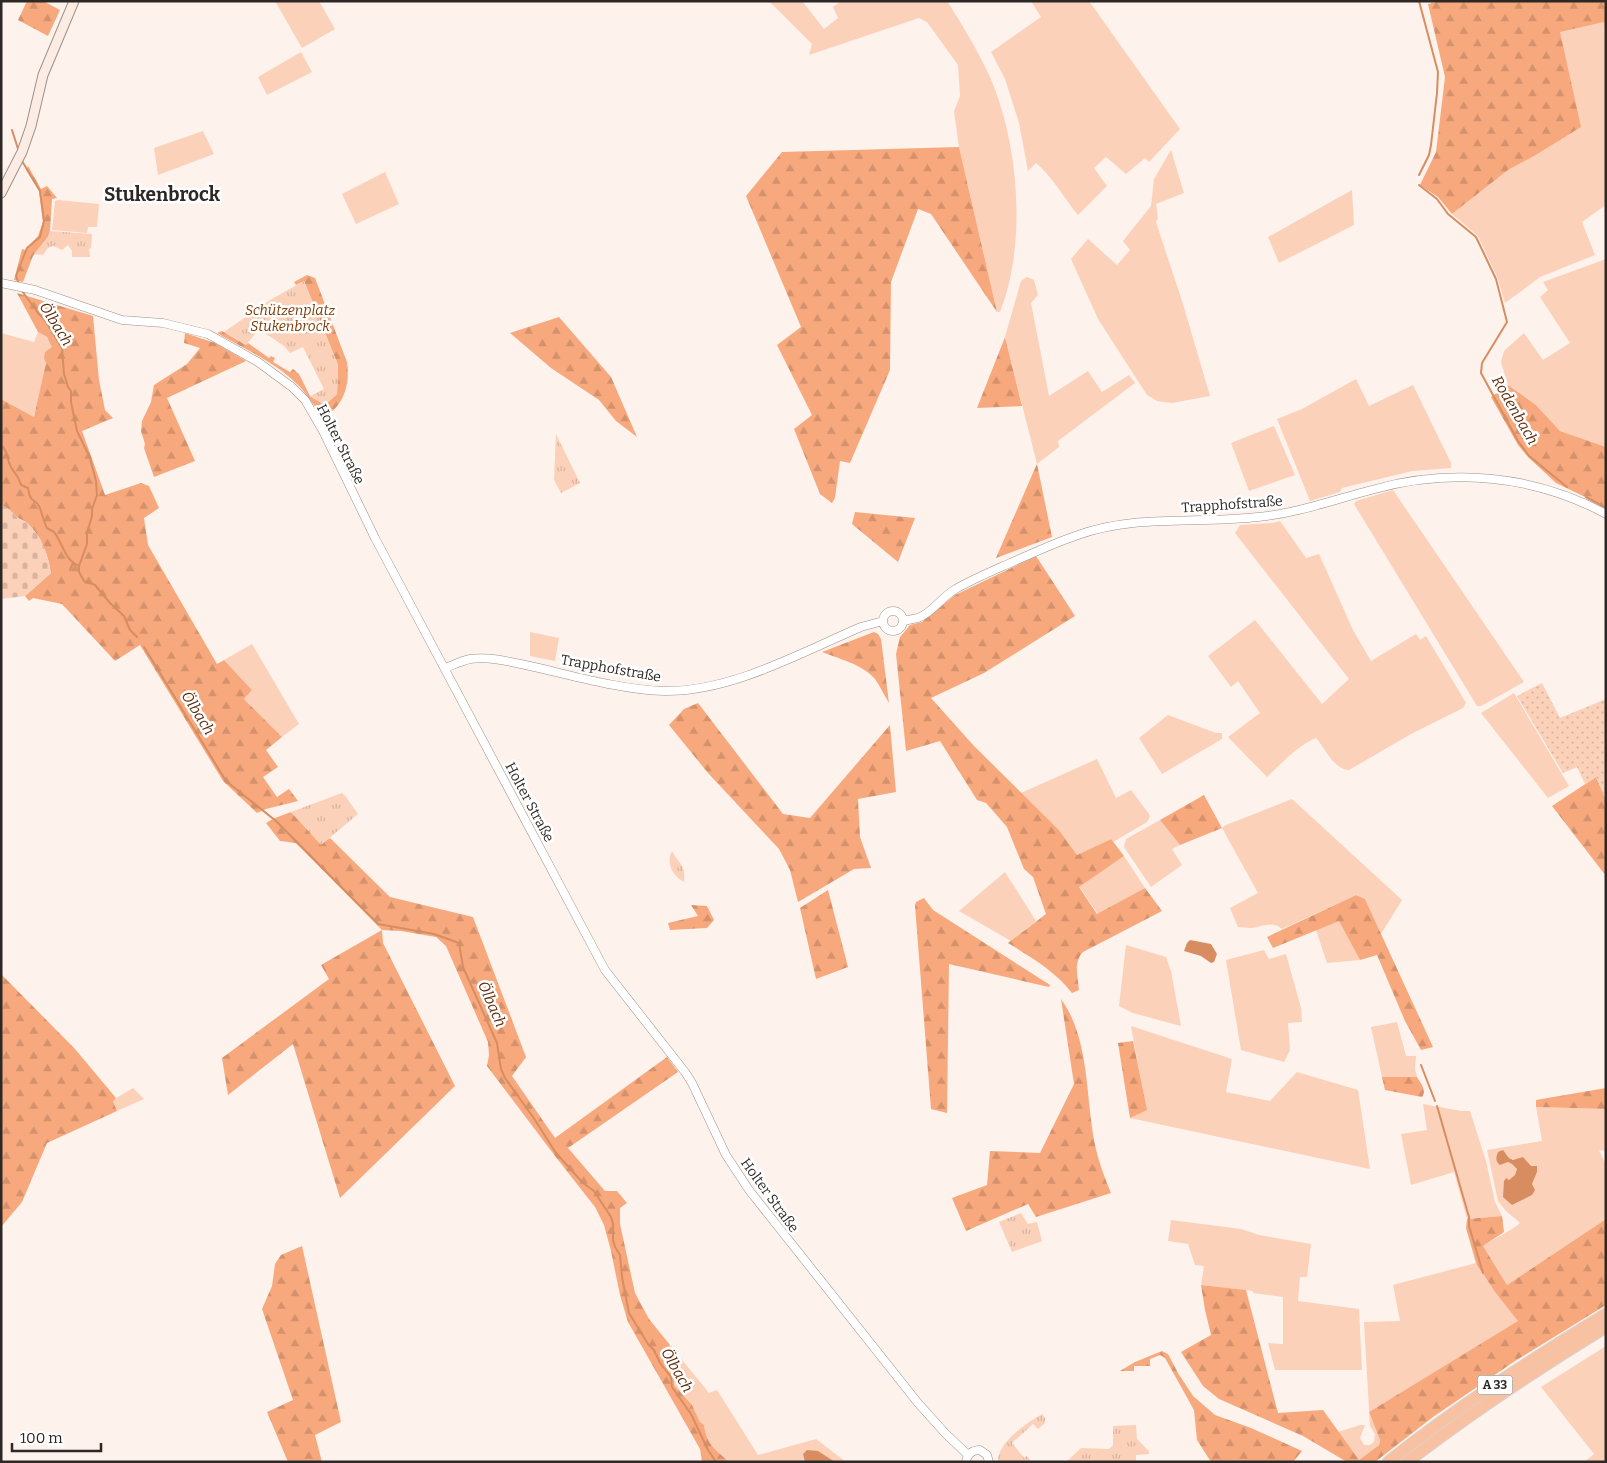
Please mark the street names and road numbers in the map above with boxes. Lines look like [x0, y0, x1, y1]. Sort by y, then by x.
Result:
street label: Holter Straße [313, 401, 368, 487]
street label: Trapphofstraße [1181, 492, 1283, 517]
street label: Trapphofstraße [560, 651, 662, 686]
street label: Holter Straße [501, 759, 558, 845]
street label: Holter Straße [737, 1155, 802, 1236]
road number: A 33 [1478, 1376, 1512, 1394]

